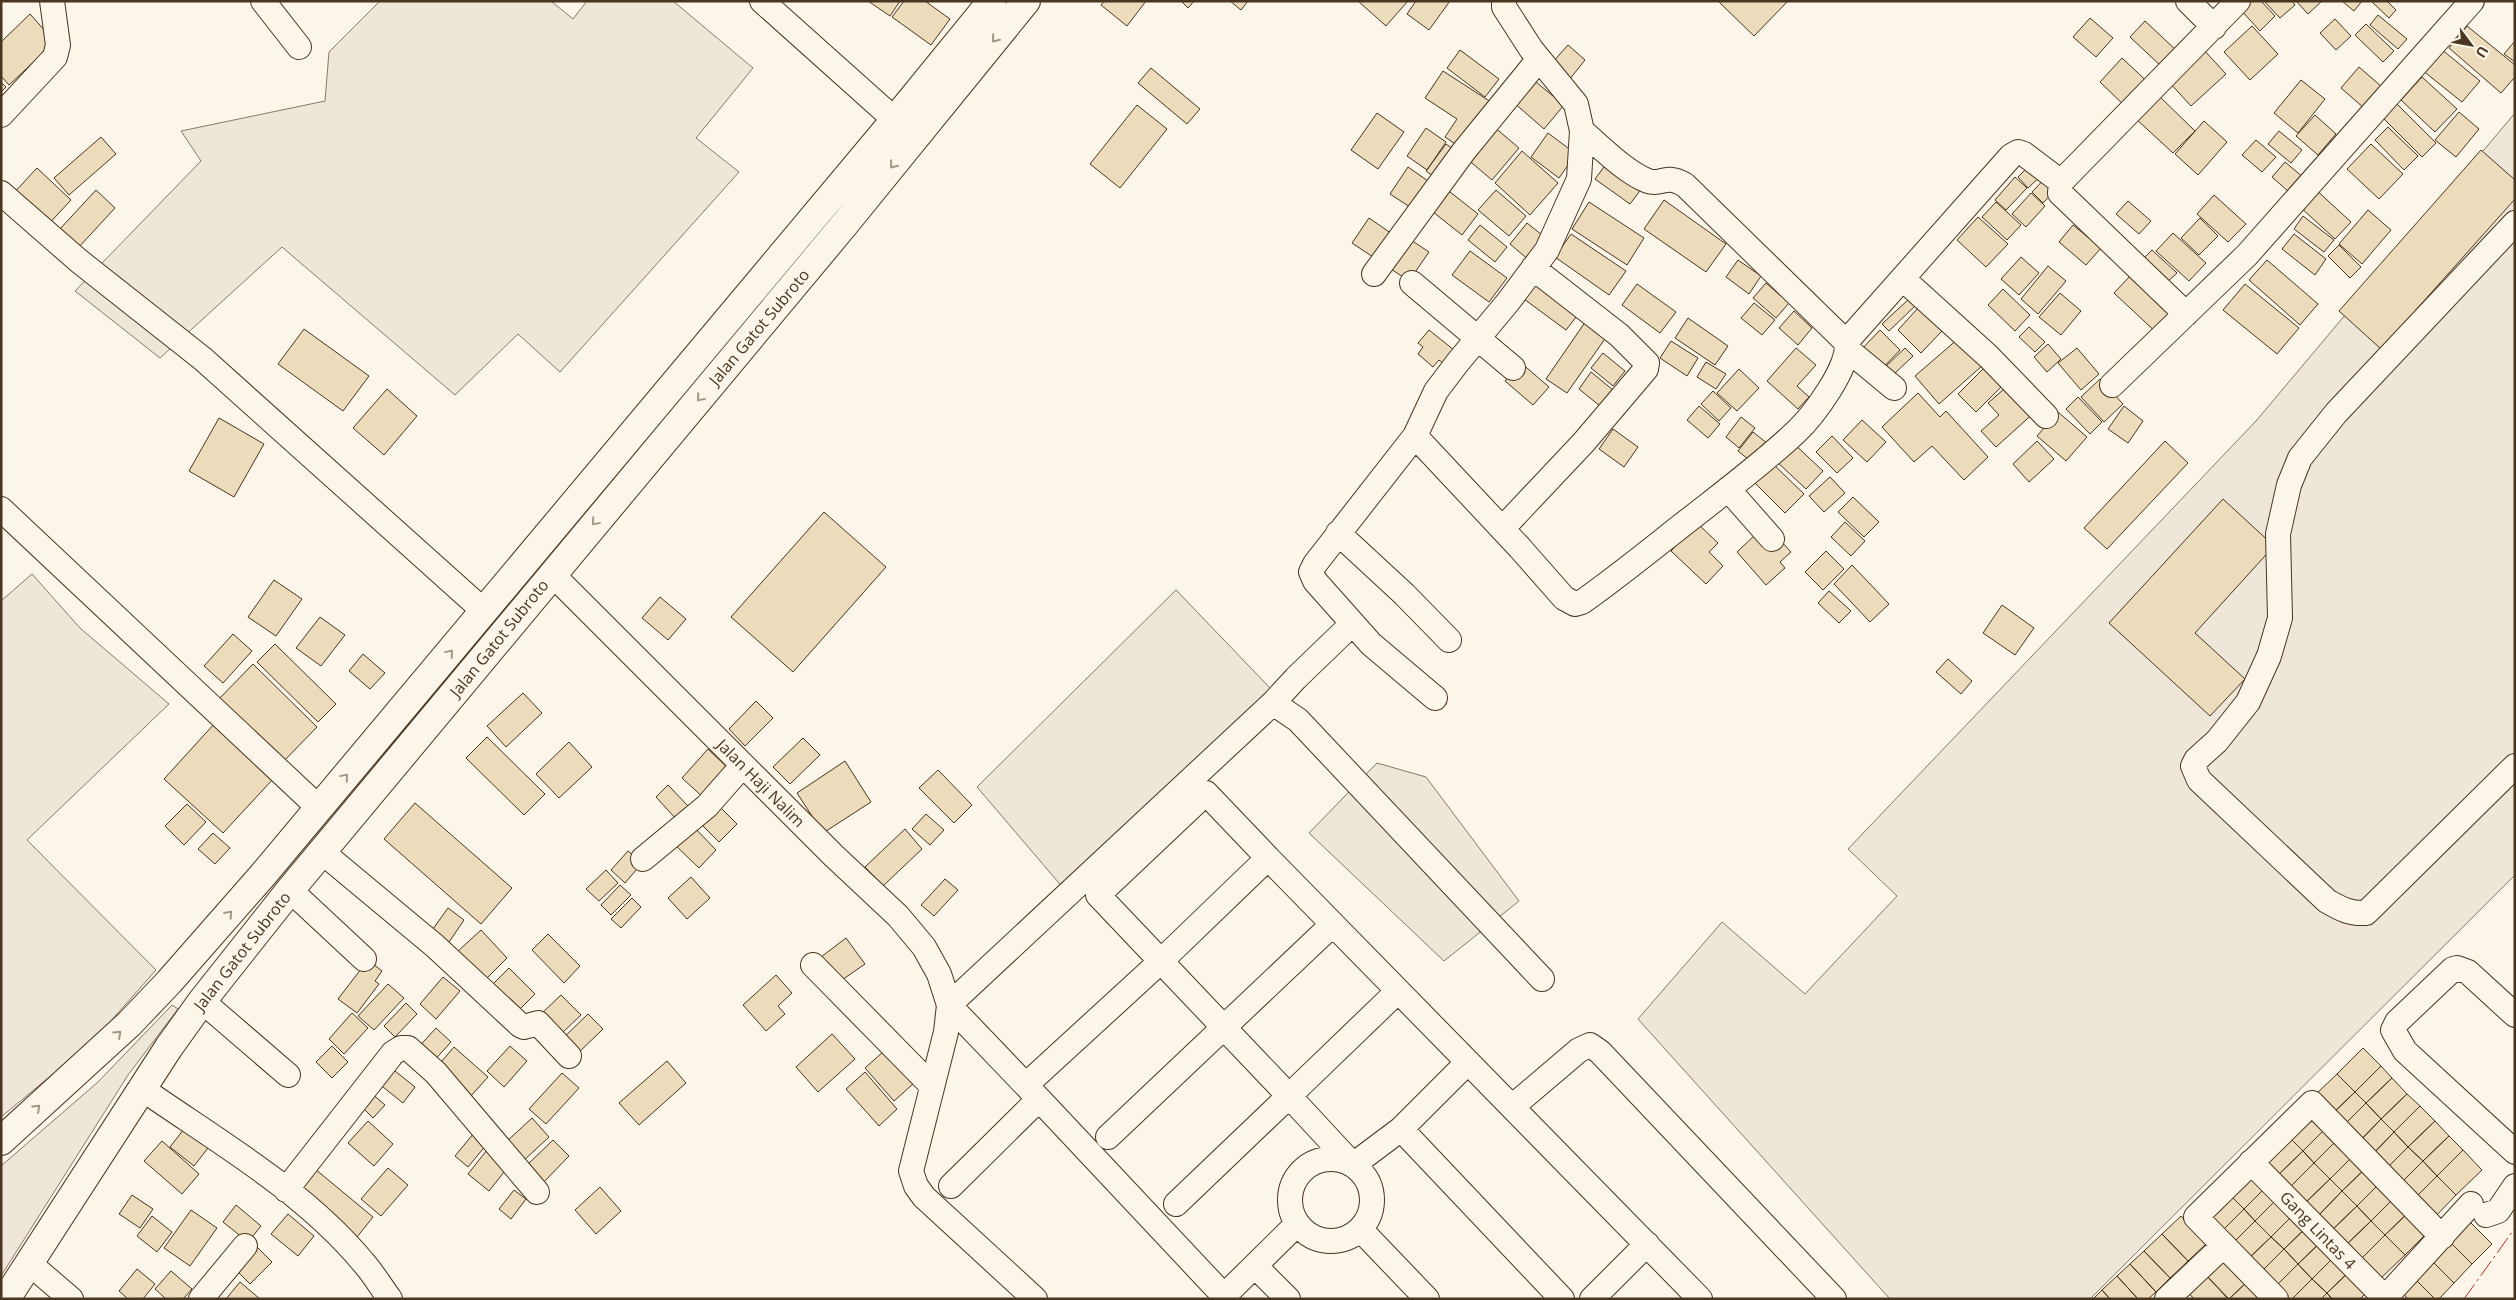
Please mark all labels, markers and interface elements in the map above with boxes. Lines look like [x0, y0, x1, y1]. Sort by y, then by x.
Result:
north arrow [2446, 20, 2496, 70]
one-way arrow [993, 33, 1001, 42]
text: U [2472, 43, 2493, 62]
one-way arrow [890, 159, 898, 168]
street label: Jalan Gatot Subroto [702, 264, 814, 391]
one-way arrow [697, 392, 705, 401]
one-way arrow [592, 517, 601, 526]
street label: Jalan Gatot Subroto [443, 574, 553, 703]
one-way arrow [444, 649, 453, 658]
street label: Jalan Haji Nalim [710, 732, 810, 832]
one-way arrow [340, 774, 348, 783]
street label: Jalan Gatot Subroto [187, 887, 296, 1017]
one-way arrow [223, 911, 231, 920]
one-way arrow [113, 1030, 122, 1039]
one-way arrow [32, 1105, 41, 1114]
street label: Gang Lintas 4 [2275, 1186, 2361, 1274]

